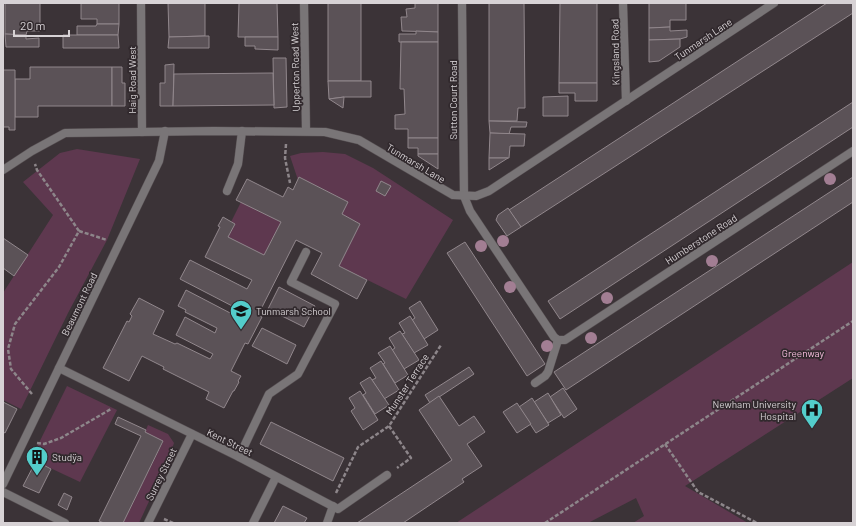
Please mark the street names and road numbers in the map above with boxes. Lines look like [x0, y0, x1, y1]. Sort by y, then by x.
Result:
street label: Tunmarsh Lane [672, 15, 734, 63]
street label: Kingsland Road [608, 19, 622, 85]
street label: Upperton Road West [288, 22, 302, 112]
street label: Haig Road West [126, 46, 138, 114]
street label: Sutton Court Road [447, 60, 459, 140]
street label: Tunmarsh Lane [384, 141, 448, 185]
street label: Humberstone Road [663, 211, 739, 267]
street label: Beaumont Road [59, 270, 99, 338]
street label: Munster Terrace [383, 351, 431, 417]
street label: Kent Street [205, 426, 255, 458]
street label: Surrey Street [143, 445, 179, 502]

